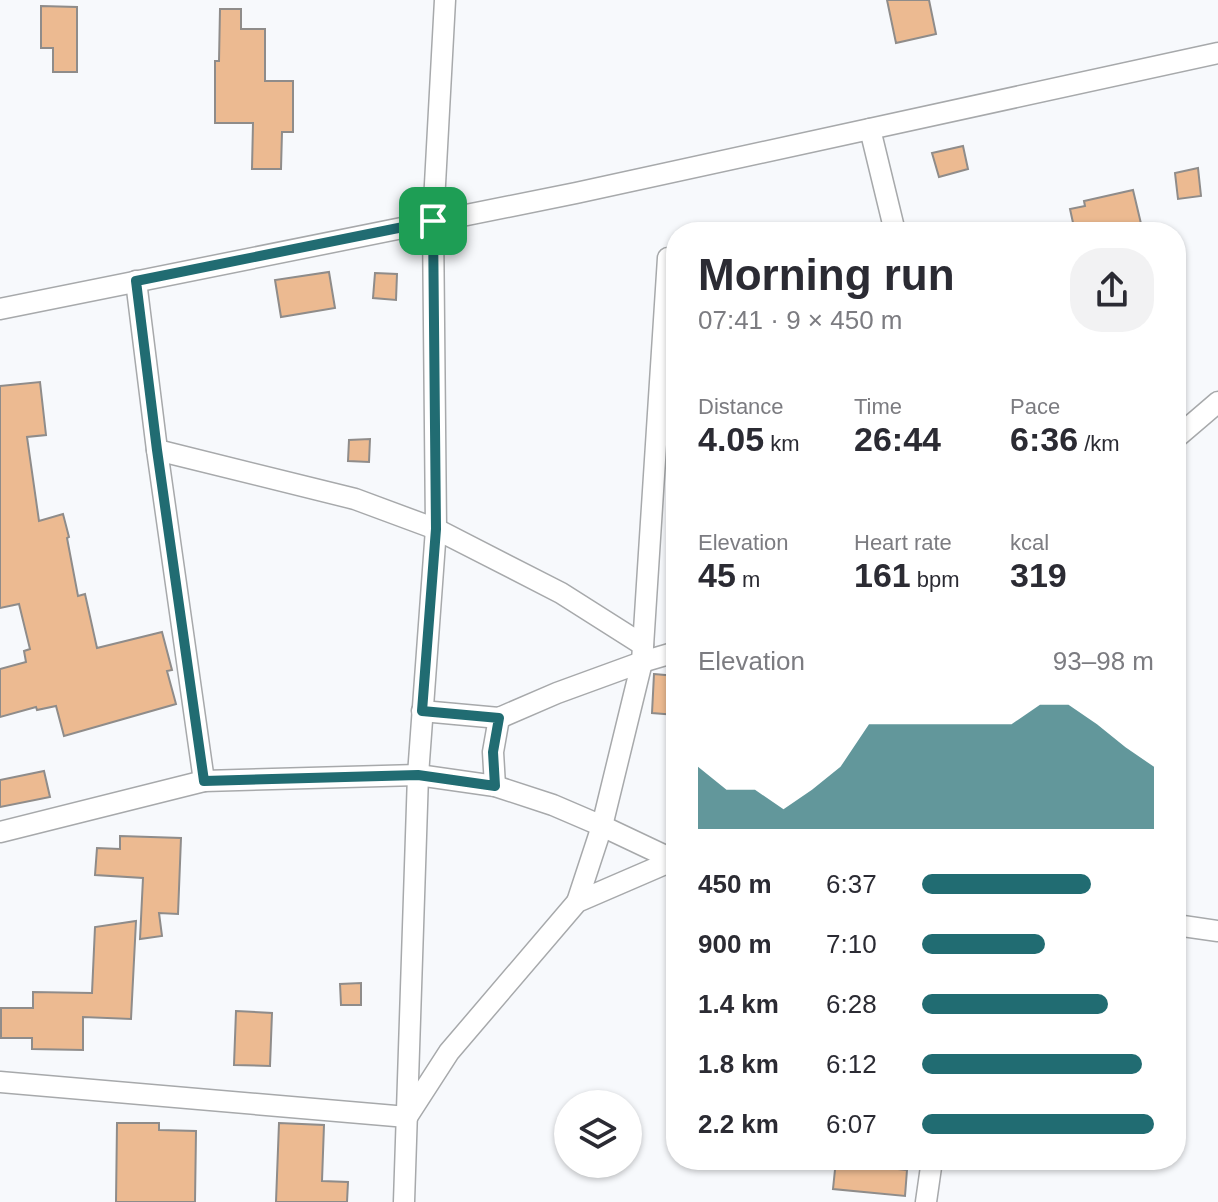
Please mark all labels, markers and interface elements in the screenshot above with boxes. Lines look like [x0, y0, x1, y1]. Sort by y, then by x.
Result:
pin [399, 187, 467, 255]
icon: arrive [411, 199, 455, 243]
button: share [1070, 248, 1154, 332]
text: Morning run [698, 250, 955, 299]
text: 07:41 · 9 × 450 m [698, 305, 903, 335]
text: Distance [698, 394, 784, 419]
text: Time [854, 394, 902, 419]
text: Pace [1010, 394, 1060, 419]
text: 4.05 [698, 420, 764, 458]
text: 26:44 [854, 420, 941, 458]
text: 6:36 [1010, 420, 1078, 458]
text: km [764, 431, 800, 456]
text: /km [1078, 431, 1120, 456]
text: Elevation [698, 530, 789, 555]
text: Heart rate [854, 530, 952, 555]
text: kcal [1010, 530, 1049, 555]
text: 45 [698, 556, 736, 594]
text: 161 [854, 556, 911, 594]
text: 319 [1010, 556, 1067, 594]
text: m [736, 567, 760, 592]
text: bpm [911, 567, 960, 592]
text: Elevation [698, 646, 805, 676]
text: 93–98 m [1053, 646, 1154, 676]
text: 450 m [698, 869, 772, 899]
text: 6:37 [826, 869, 877, 899]
text: 900 m [698, 929, 772, 959]
text: 7:10 [826, 929, 877, 959]
text: 1.4 km [698, 989, 779, 1019]
text: 6:28 [826, 989, 877, 1019]
text: 1.8 km [698, 1049, 779, 1079]
text: 6:12 [826, 1049, 877, 1079]
map controls [554, 1090, 642, 1178]
button: layers [554, 1090, 642, 1178]
text: 2.2 km [698, 1109, 779, 1139]
text: 6:07 [826, 1109, 877, 1139]

